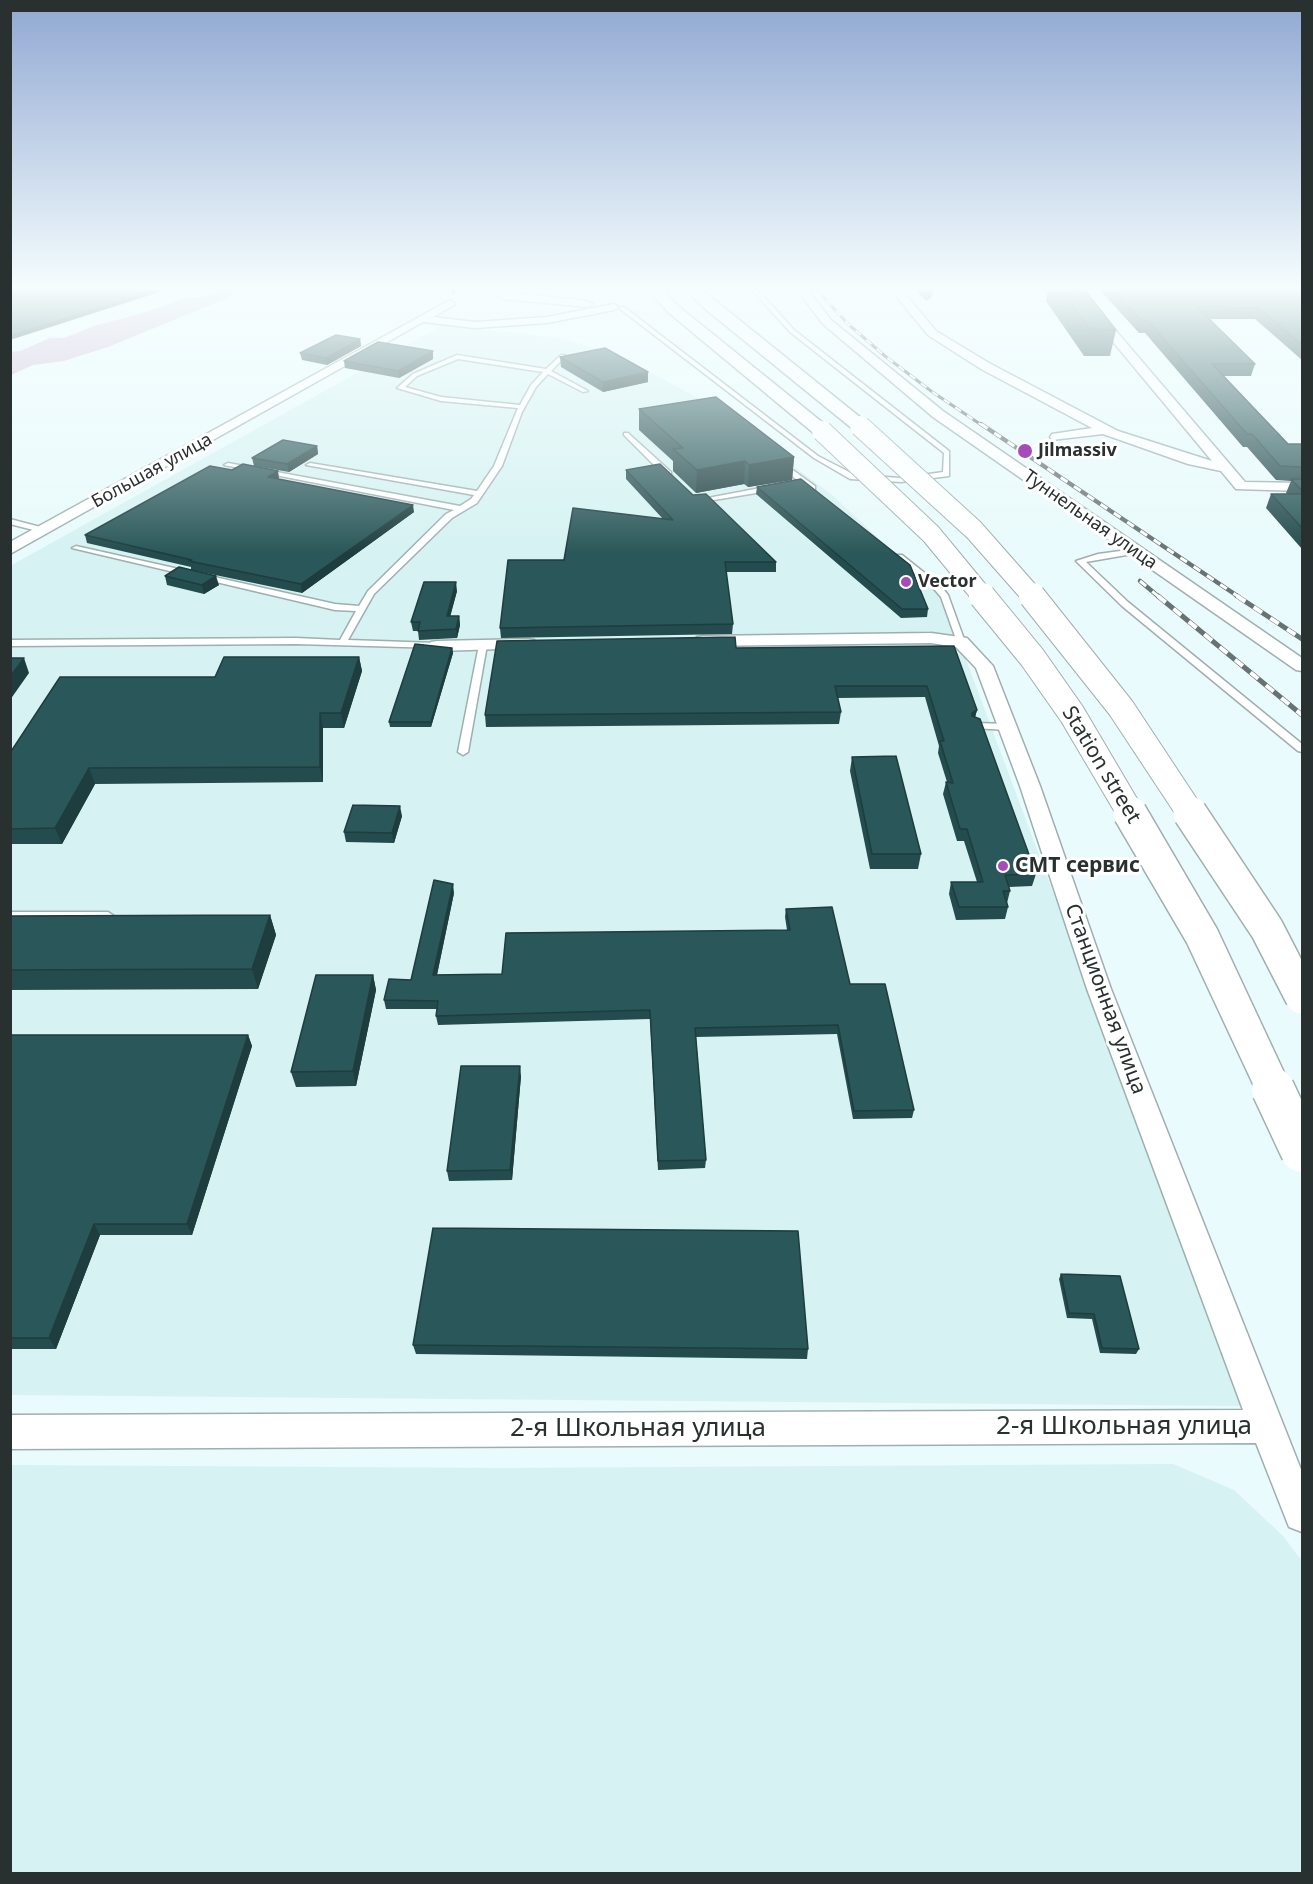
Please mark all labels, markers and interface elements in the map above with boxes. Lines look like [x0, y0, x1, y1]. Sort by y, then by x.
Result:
street label: Большая улица [88, 429, 216, 513]
place label: Jilmassiv [1038, 440, 1117, 462]
marker: Jilmassiv [1016, 442, 1034, 460]
street label: Туннельная улица [1019, 466, 1161, 574]
place label: Vector [918, 571, 976, 593]
marker: Vector [899, 575, 913, 589]
street label: Station street [1056, 702, 1146, 828]
place label: СМТ сервис [1015, 853, 1140, 879]
marker: СМТ сервис [996, 859, 1010, 873]
street label: Станционная улица [1059, 900, 1151, 1098]
street label: 2-я Школьная улица [996, 1411, 1252, 1443]
street label: 2-я Школьная улица [510, 1413, 766, 1445]

